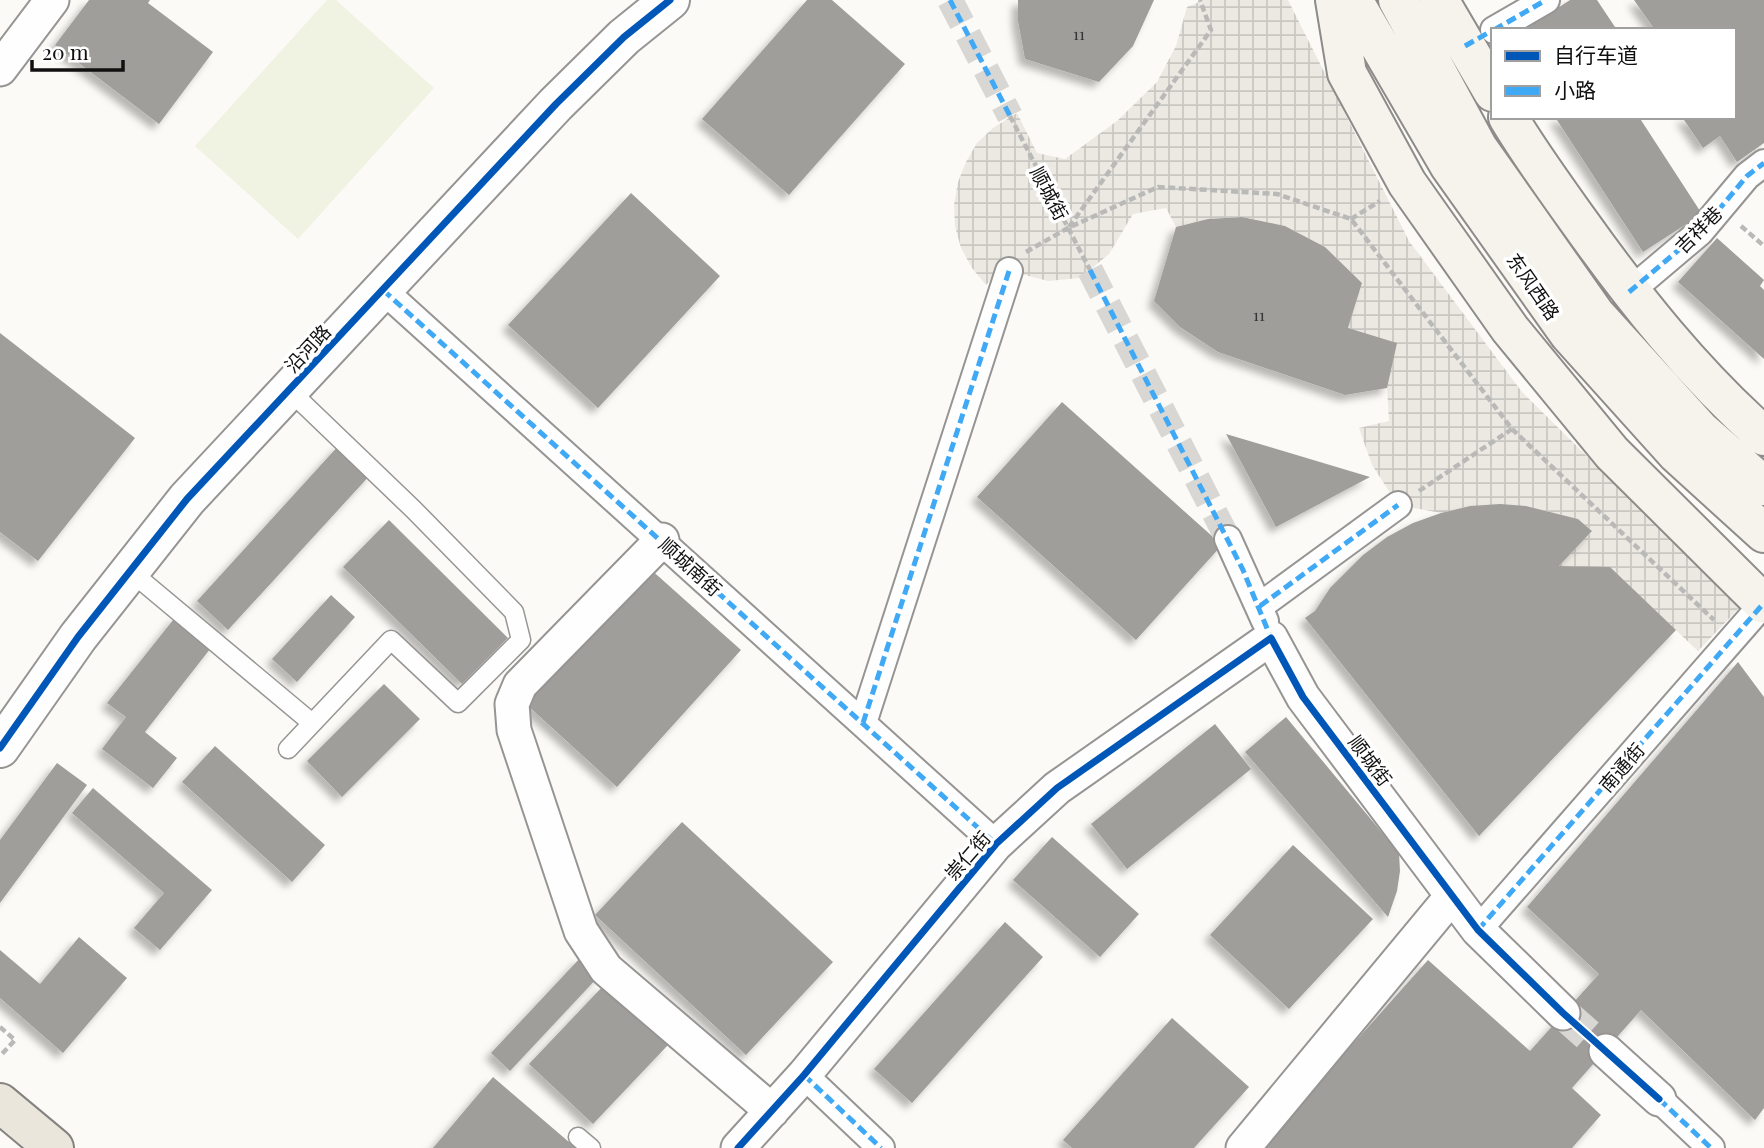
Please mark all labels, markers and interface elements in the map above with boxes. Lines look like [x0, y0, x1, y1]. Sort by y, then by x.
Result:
house number: 11 [1073, 23, 1085, 44]
scale bar [32, 28, 122, 72]
legend [1491, 28, 1736, 119]
text: 20 m [42, 37, 89, 65]
text: 自行车道 [1554, 40, 1638, 68]
text: 小路 [1554, 75, 1596, 103]
street label: 顺城街 [1025, 162, 1075, 224]
street label: 吉祥巷 [1669, 200, 1727, 258]
street label: 东风西路 [1502, 247, 1566, 325]
house number: 11 [1253, 304, 1265, 325]
street label: 沿河路 [278, 318, 336, 378]
street label: 顺城南街 [654, 531, 728, 601]
street label: 顺城街 [1343, 729, 1399, 791]
street label: 南通街 [1592, 737, 1650, 797]
street label: 崇仁街 [938, 825, 996, 885]

